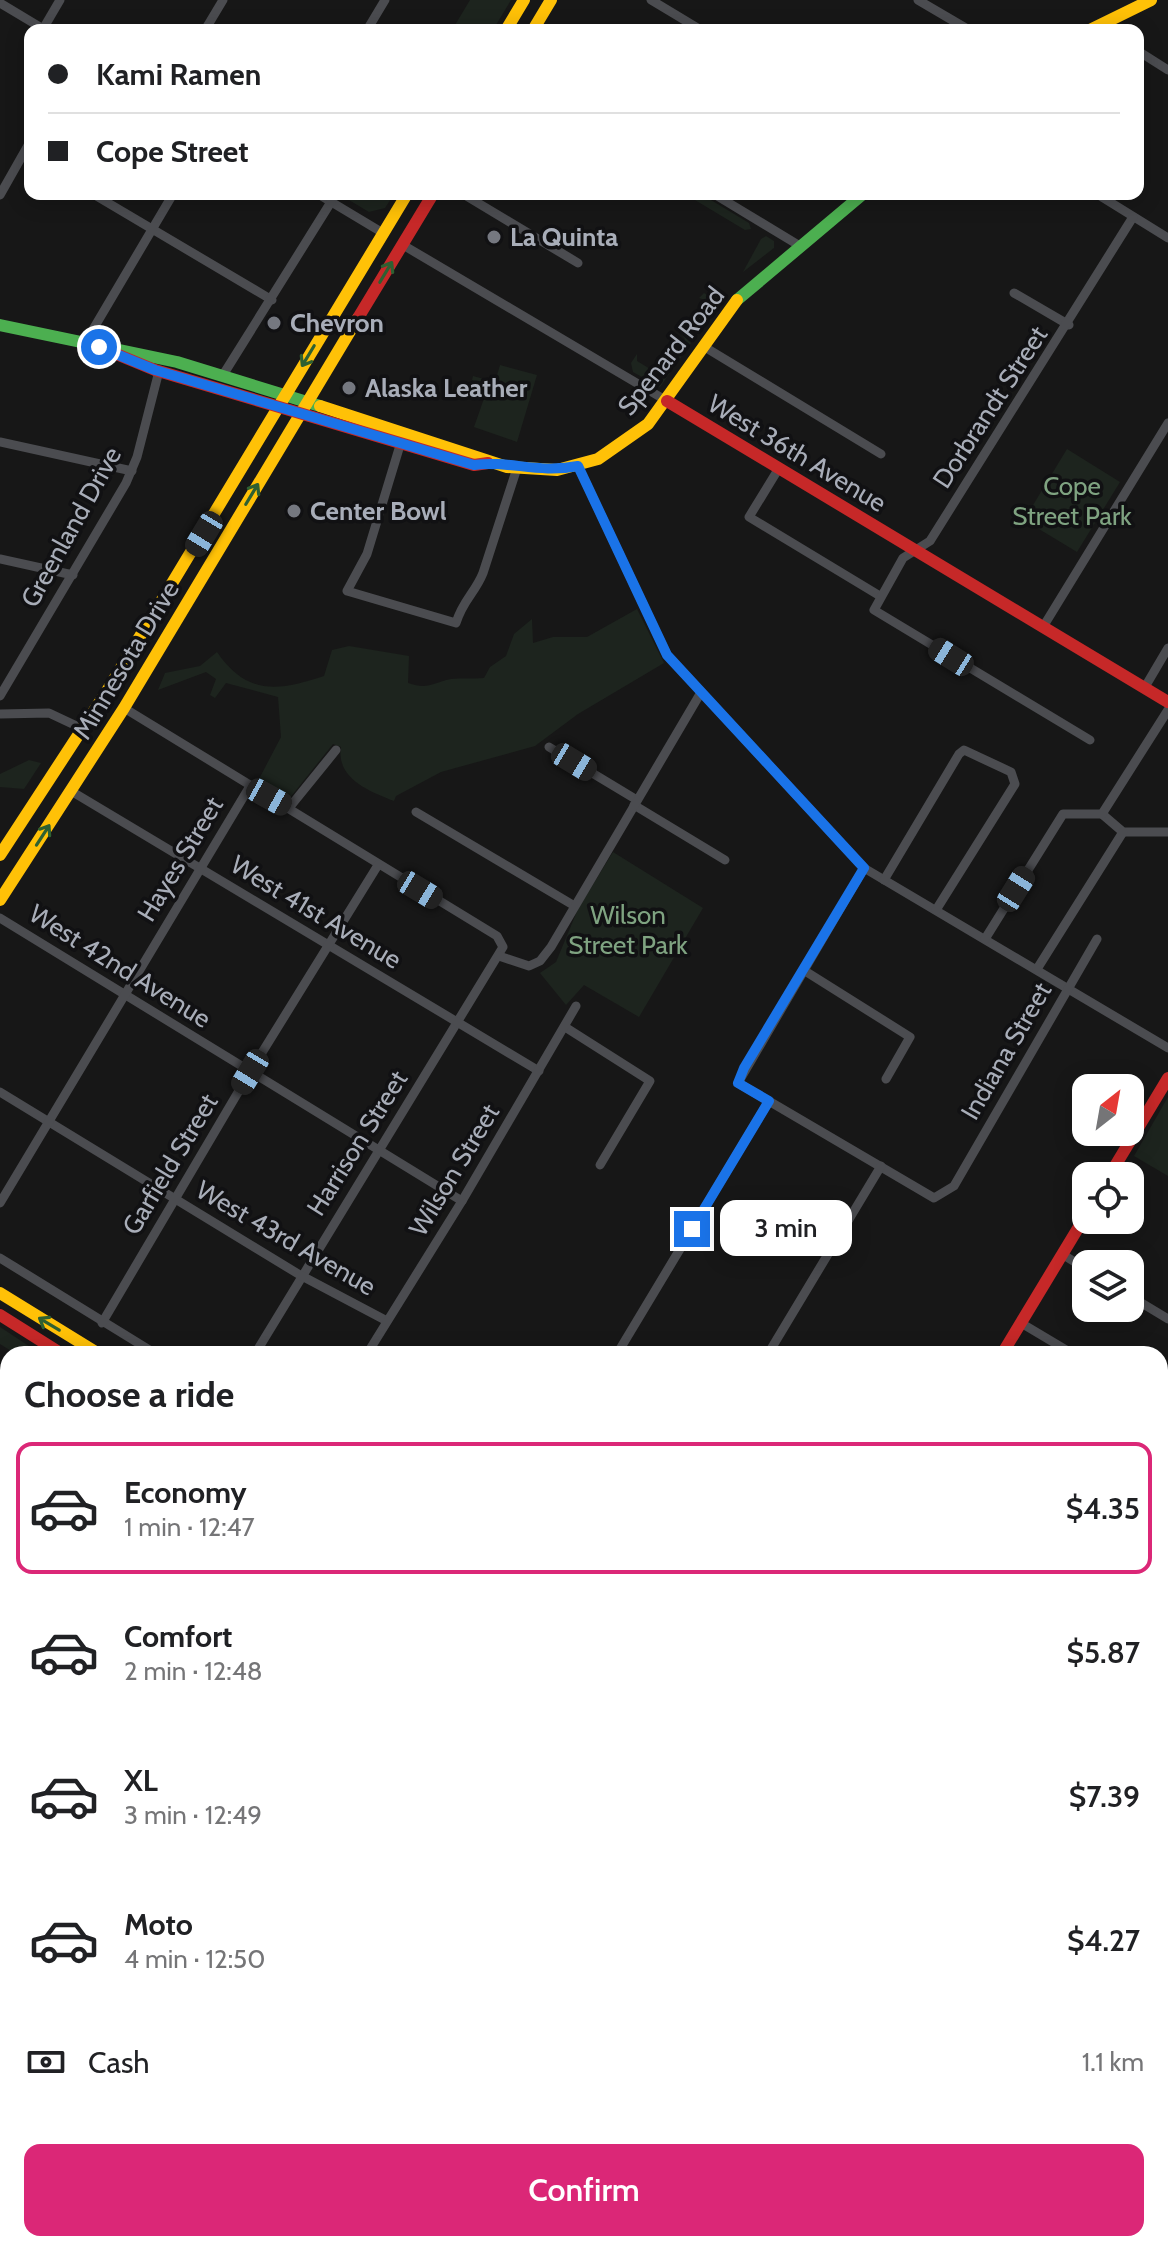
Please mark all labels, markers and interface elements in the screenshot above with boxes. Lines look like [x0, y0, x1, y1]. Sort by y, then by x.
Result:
text: Kami Ramen [96, 56, 261, 93]
text: Cope Street [96, 133, 249, 170]
place label: La Quinta [510, 221, 618, 253]
marker: La Quinta [485, 228, 503, 246]
one-way arrow [379, 261, 395, 284]
street label: Spenard Road [611, 280, 731, 422]
place label: Chevron [290, 307, 384, 339]
marker: Chevron [265, 314, 283, 332]
street label: Dorbrandt Street [926, 320, 1054, 494]
route start [81, 329, 117, 365]
one-way arrow [300, 344, 316, 367]
place label: Alaska Leather [365, 372, 528, 404]
marker: Alaska Leather [340, 379, 358, 397]
street label: West 36th Avenue [702, 387, 892, 519]
street label: Greenland Drive [14, 441, 128, 613]
park label: Cope Street Park [1012, 470, 1132, 532]
one-way arrow [244, 483, 260, 506]
place label: Center Bowl [310, 495, 447, 527]
marker: Center Bowl [285, 502, 303, 520]
car [181, 507, 227, 561]
street label: Minnesota Drive [66, 575, 186, 745]
car [924, 634, 978, 680]
car [547, 739, 601, 785]
car [242, 775, 296, 819]
street label: Hayes Street [130, 791, 230, 927]
one-way arrow [35, 824, 51, 847]
street label: West 41st Avenue [225, 848, 407, 976]
car [993, 862, 1039, 916]
car [393, 867, 447, 913]
street label: West 42nd Avenue [23, 897, 217, 1035]
park label: Wilson Street Park [568, 899, 688, 961]
street label: Indiana Street [954, 977, 1058, 1125]
car [227, 1045, 273, 1099]
street label: Harrison Street [300, 1064, 414, 1221]
north arrow [1072, 1074, 1144, 1146]
map controls [1072, 1074, 1144, 1322]
street label: Garfield Street [115, 1088, 225, 1240]
street label: Wilson Street [402, 1098, 506, 1242]
button: locate [1072, 1162, 1144, 1234]
street label: West 43rd Avenue [191, 1174, 381, 1302]
callout: 3 min [720, 1201, 852, 1257]
route end [674, 1211, 710, 1247]
text: 3 min [755, 1212, 817, 1244]
button: layers [1072, 1250, 1144, 1322]
one-way arrow [38, 1316, 61, 1332]
text: Choose a ride [24, 1372, 234, 1416]
icon: car [28, 1472, 100, 1544]
text: Economy [124, 1474, 247, 1511]
text: $4.35 [1066, 1490, 1140, 1527]
text: 1 min · 12:47 [124, 1511, 255, 1543]
icon: car [28, 1616, 100, 1688]
text: Comfort [124, 1618, 232, 1655]
text: $5.87 [1067, 1634, 1140, 1671]
text: 2 min · 12:48 [124, 1655, 263, 1687]
icon: car [28, 1760, 100, 1832]
text: XL [124, 1762, 158, 1799]
text: $7.39 [1069, 1778, 1140, 1815]
text: 3 min · 12:49 [124, 1799, 262, 1831]
icon: car [28, 1904, 100, 1976]
text: Moto [124, 1906, 193, 1943]
text: $4.27 [1067, 1922, 1140, 1959]
text: 4 min · 12:50 [124, 1943, 265, 1975]
icon: cash [24, 2040, 68, 2084]
text: Cash [88, 2044, 150, 2081]
text: 1.1 km [1082, 2046, 1144, 2078]
button: Confirm [24, 2144, 1144, 2236]

